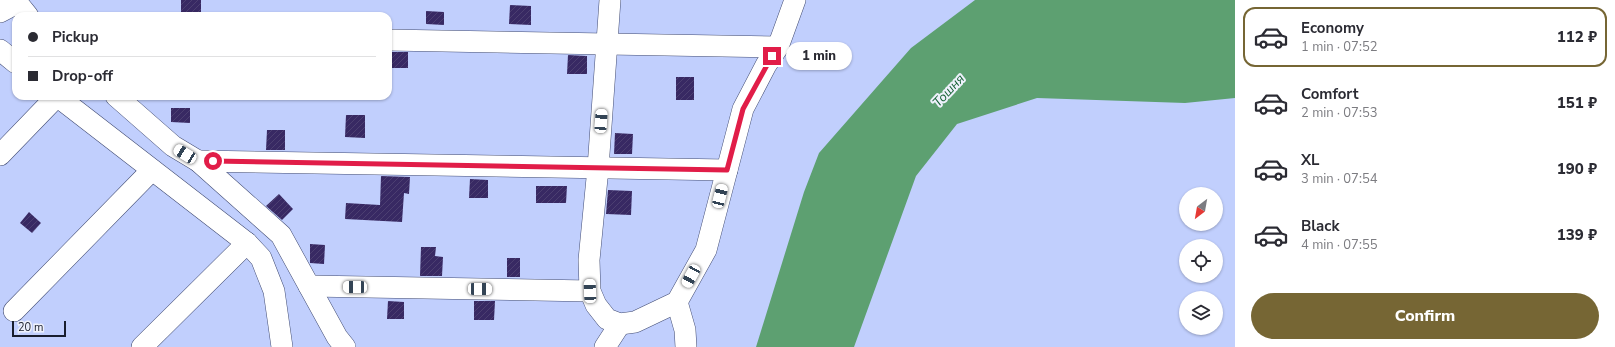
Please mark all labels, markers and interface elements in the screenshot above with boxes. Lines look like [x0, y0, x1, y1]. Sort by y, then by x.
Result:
text: Economy [1301, 18, 1364, 38]
icon: car [1253, 19, 1289, 55]
text: Pickup [52, 27, 98, 47]
text: 112 ₽ [1557, 27, 1597, 47]
text: 1 min · 07:52 [1301, 38, 1377, 56]
callout: 1 min [786, 42, 852, 70]
route end [763, 47, 781, 65]
text: 1 min [802, 47, 836, 65]
text: Drop-off [52, 66, 113, 86]
water label: Тошня [929, 70, 969, 111]
text: Comfort [1301, 84, 1358, 104]
icon: car [1253, 85, 1289, 121]
text: 151 ₽ [1557, 93, 1597, 113]
text: 2 min · 07:53 [1301, 104, 1377, 122]
car [594, 109, 608, 133]
car [172, 143, 198, 165]
text: XL [1301, 150, 1320, 170]
icon: car [1253, 151, 1289, 187]
route start [204, 152, 222, 170]
text: 190 ₽ [1557, 159, 1597, 179]
text: 3 min · 07:54 [1301, 170, 1377, 188]
car [711, 183, 729, 209]
north arrow [1179, 187, 1223, 231]
map controls [1179, 187, 1223, 335]
text: Black [1301, 216, 1339, 236]
icon: car [1253, 217, 1289, 253]
text: 139 ₽ [1557, 225, 1597, 245]
text: 4 min · 07:55 [1301, 236, 1377, 254]
button: locate [1179, 239, 1223, 283]
car [680, 263, 702, 289]
car [584, 279, 596, 303]
car [343, 281, 367, 293]
car [468, 283, 492, 295]
button: layers [1179, 291, 1223, 335]
button: Confirm [1251, 293, 1599, 339]
scale bar [12, 319, 66, 338]
text: 20 m [18, 320, 43, 335]

